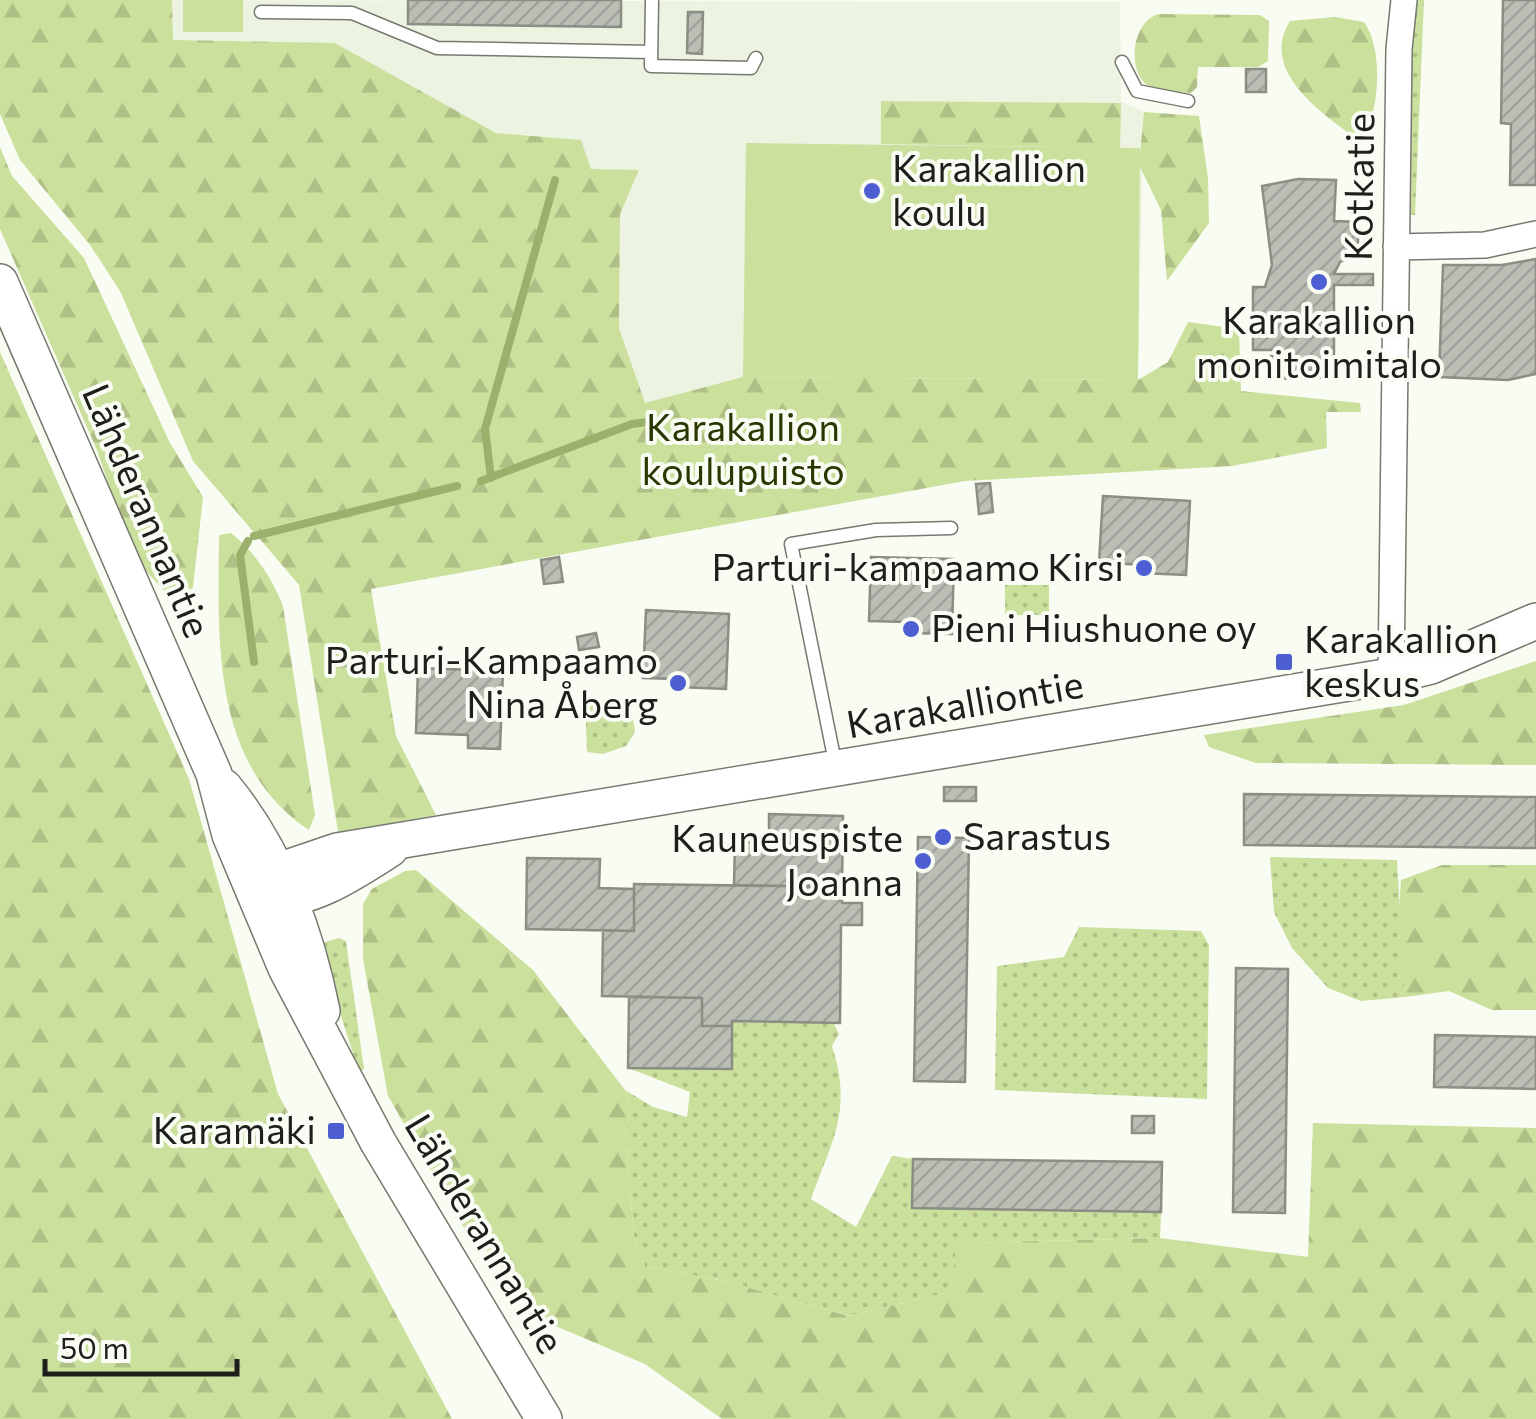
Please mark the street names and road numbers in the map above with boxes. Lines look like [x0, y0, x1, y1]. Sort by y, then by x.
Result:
street label: Kotkatie [1333, 113, 1382, 261]
street label: Lähderannantie [74, 376, 223, 644]
street label: Karakalliontie [843, 659, 1087, 746]
street label: Lähderannantie [396, 1105, 576, 1361]

